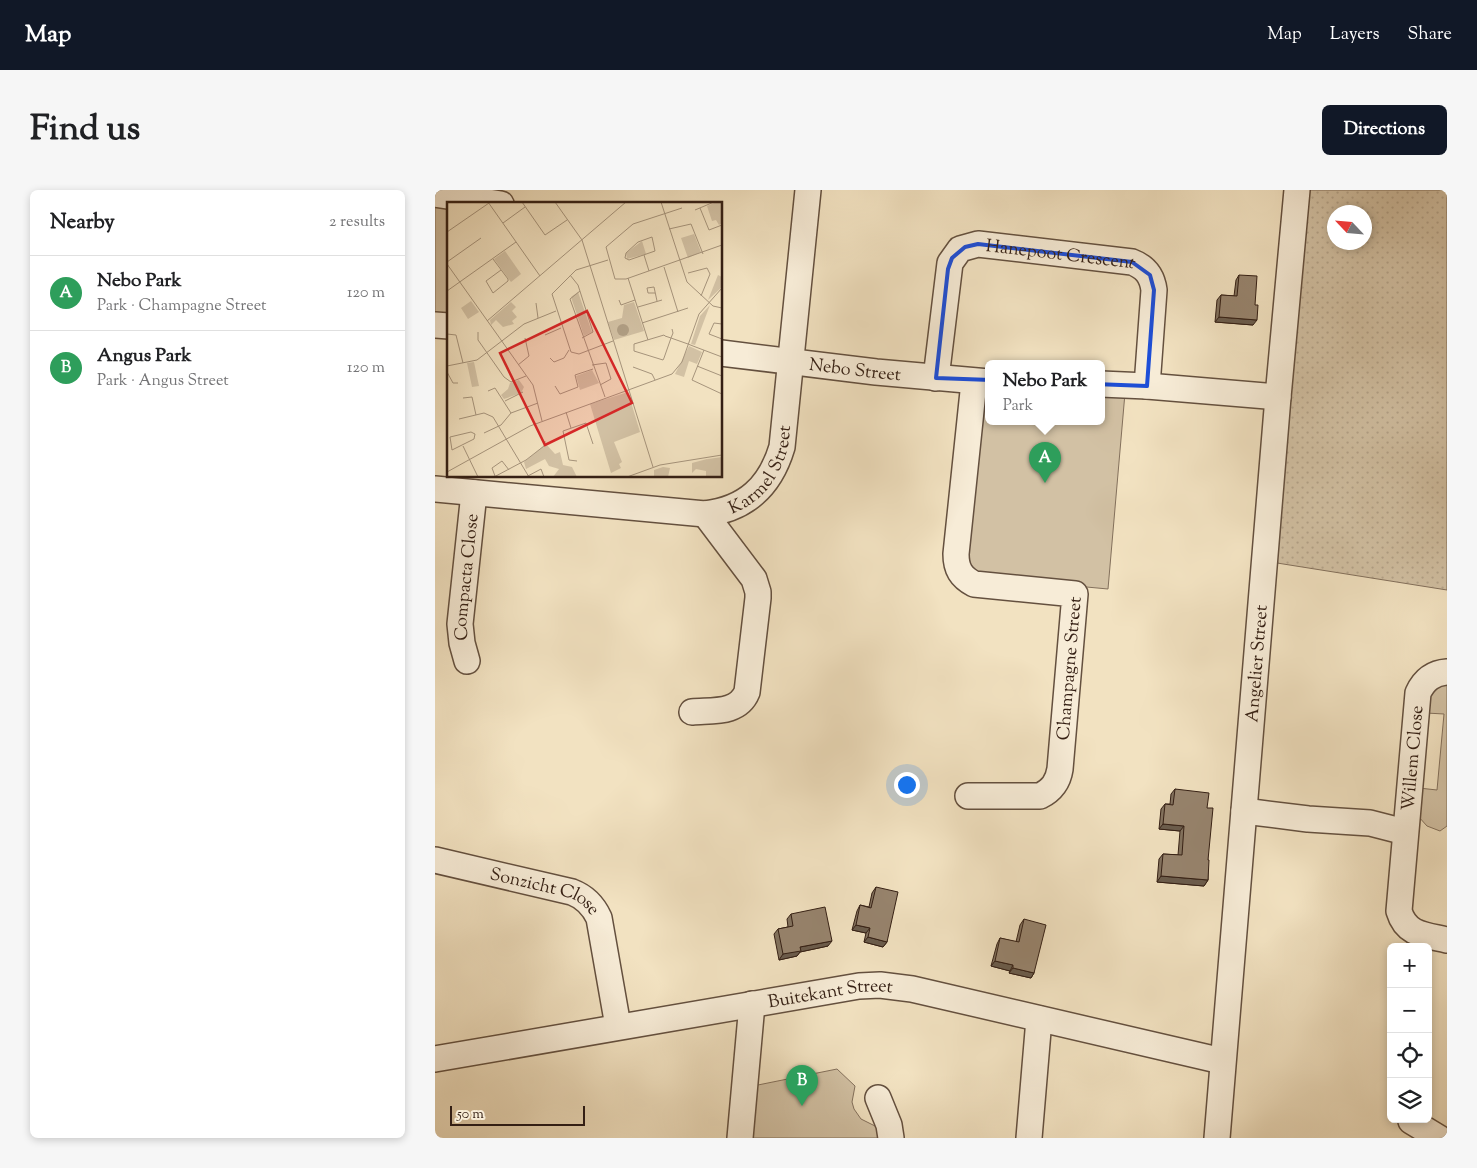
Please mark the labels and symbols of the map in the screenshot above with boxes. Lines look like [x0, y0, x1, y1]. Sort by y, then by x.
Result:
inset map [447, 202, 723, 478]
north arrow [1327, 205, 1372, 250]
street label: Hanepoot Crescent [984, 234, 1139, 277]
street label: Nebo Street [807, 353, 902, 389]
street label: Karmel Street [725, 424, 799, 522]
pin: A [1029, 442, 1061, 483]
street label: Compacta Close [449, 512, 487, 642]
street label: Champagne Street [1052, 596, 1090, 742]
street label: Angelier Street [1240, 604, 1276, 723]
street label: Willem Close [1396, 704, 1432, 812]
your location [894, 772, 920, 798]
street label: Sonzicht Close [487, 862, 605, 921]
street label: Buitekant Street [766, 974, 894, 1016]
pin: B [786, 1065, 818, 1106]
scale bar [450, 1103, 585, 1126]

